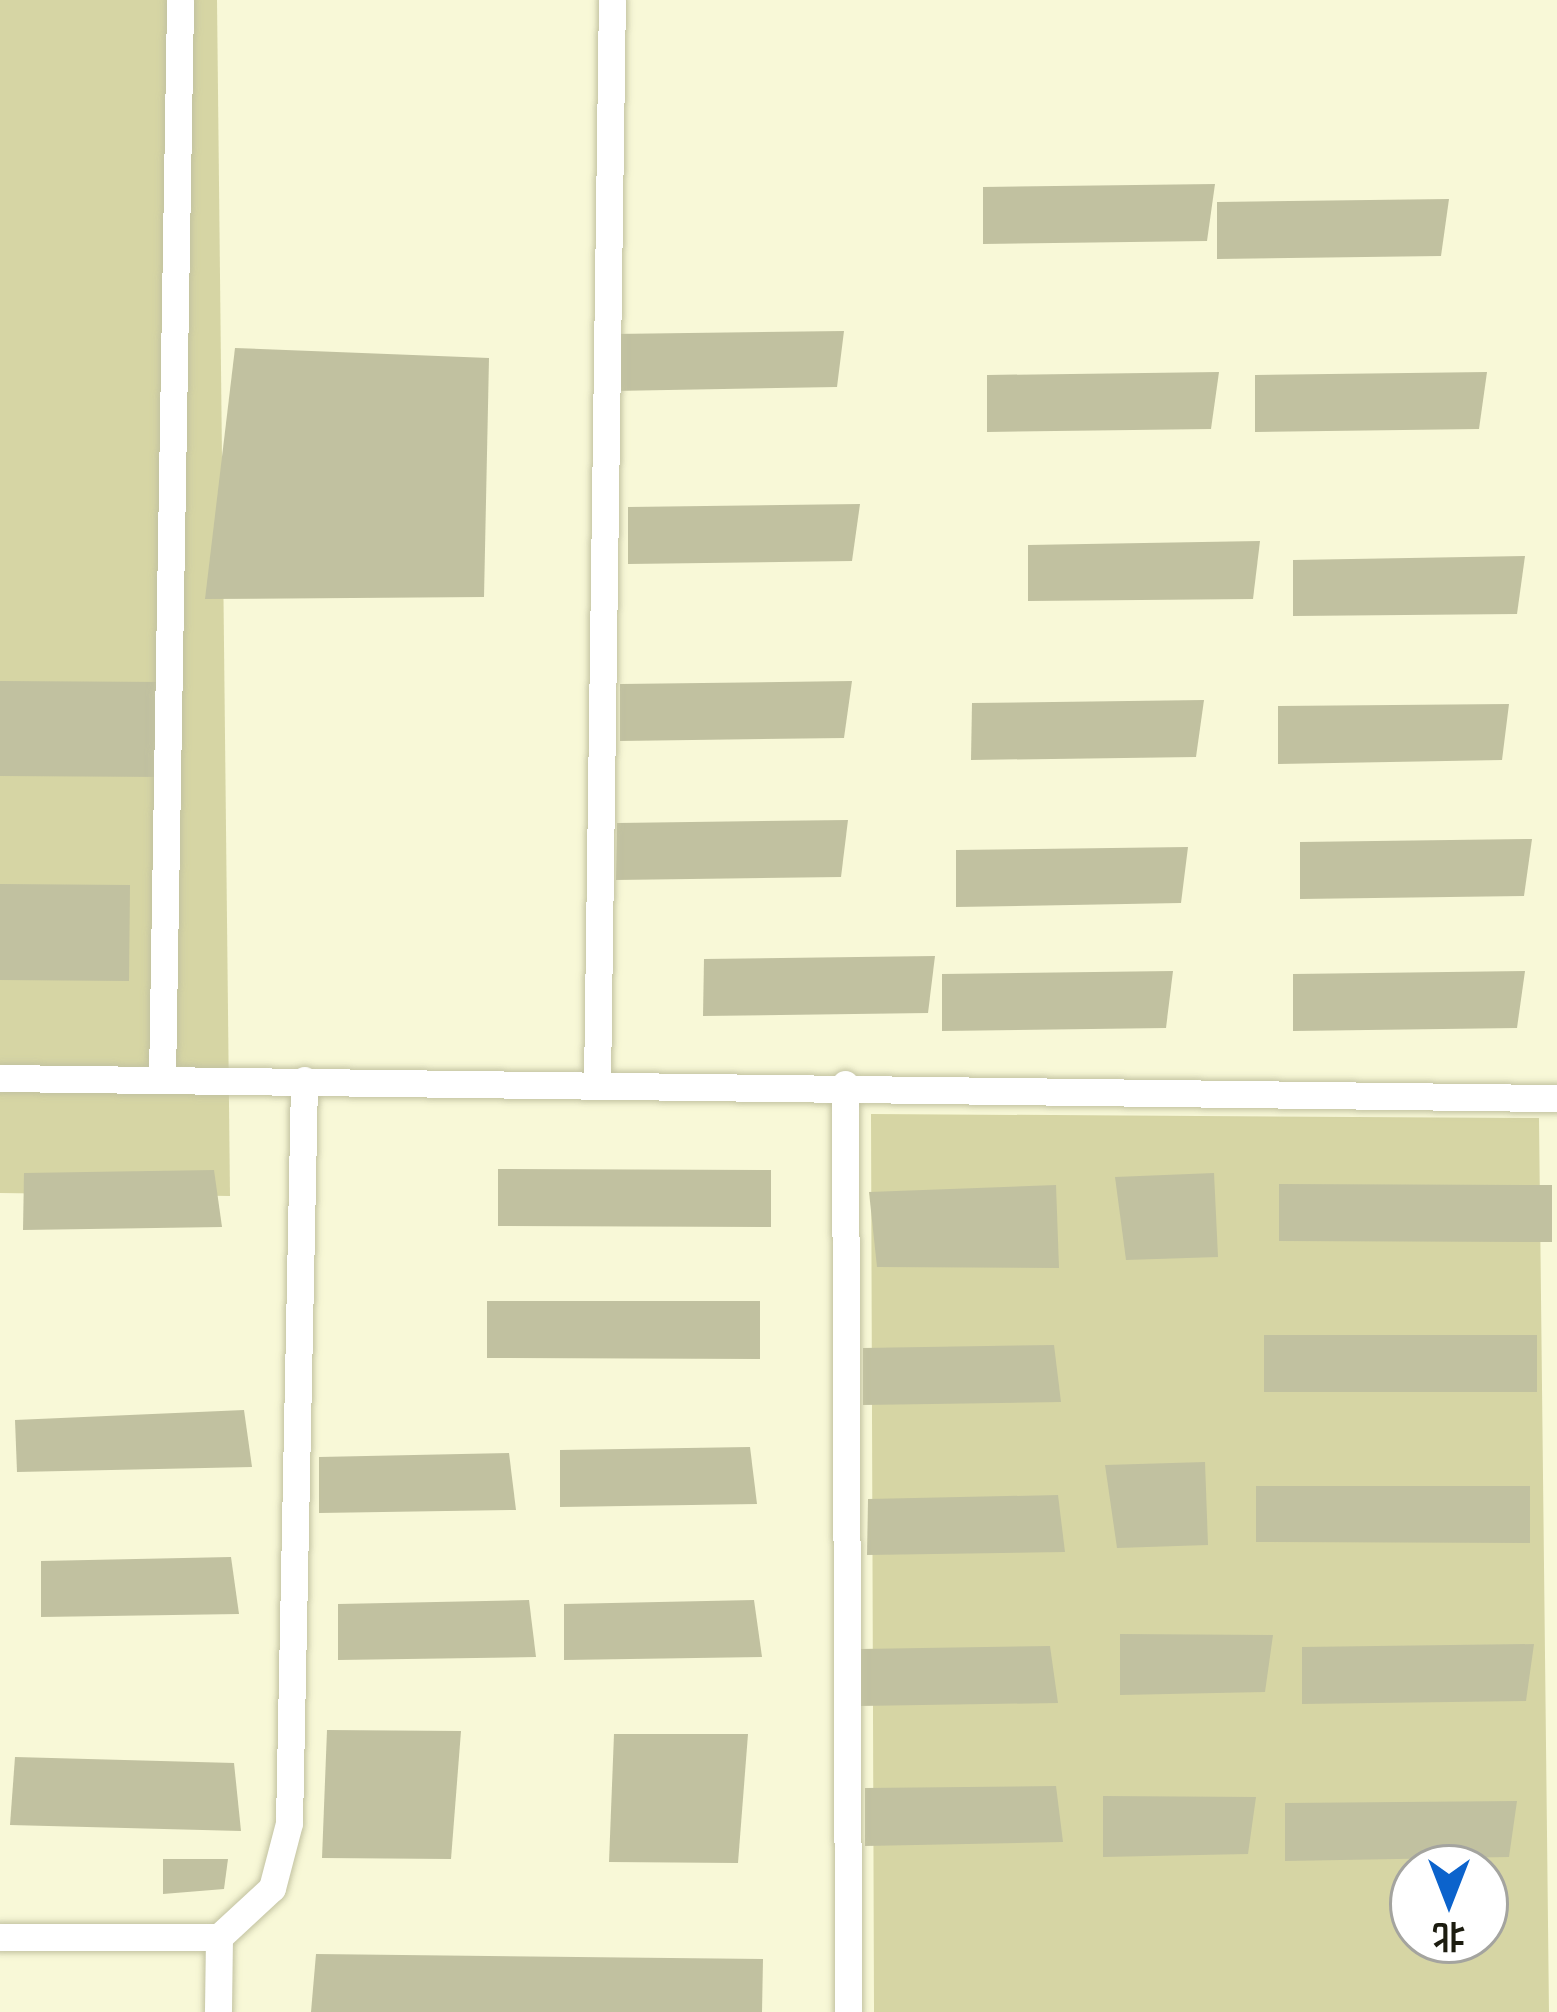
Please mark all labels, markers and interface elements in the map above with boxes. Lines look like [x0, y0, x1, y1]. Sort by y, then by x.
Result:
north arrow [1389, 1844, 1509, 1964]
text: 北 [1433, 1917, 1466, 1958]

